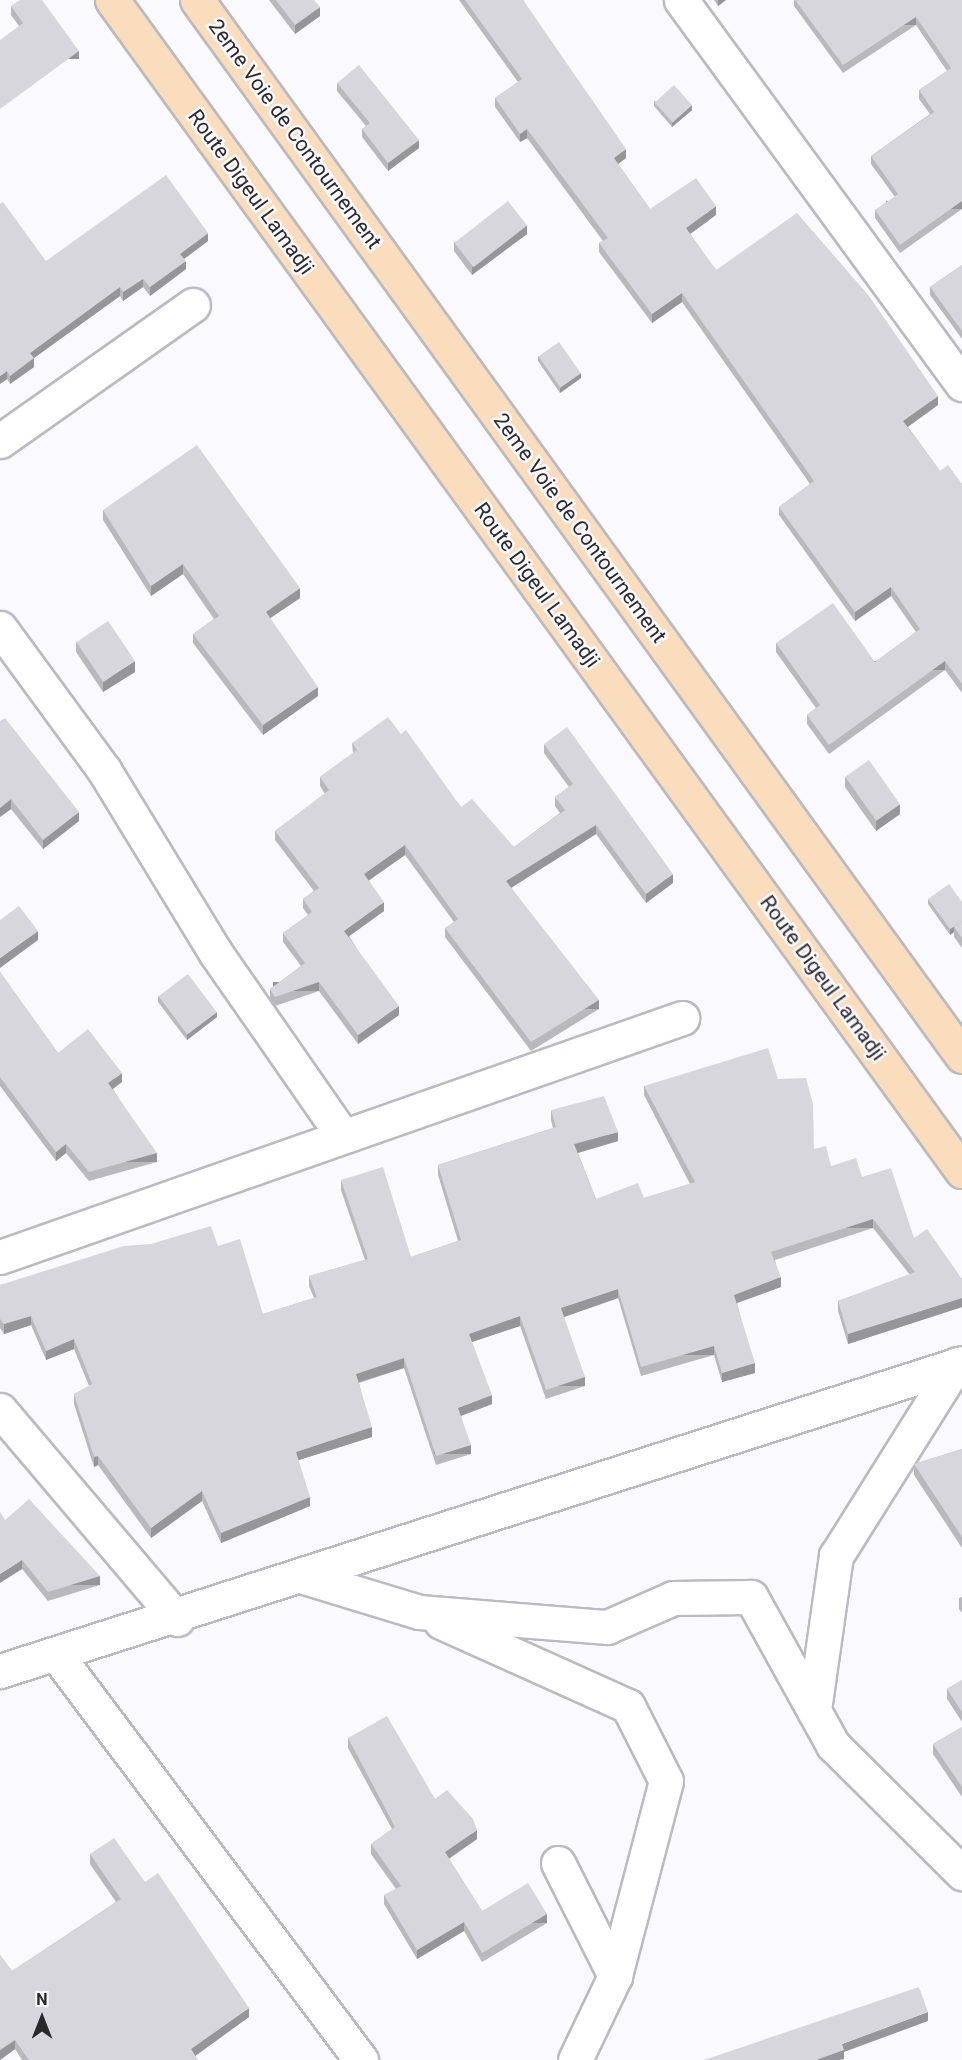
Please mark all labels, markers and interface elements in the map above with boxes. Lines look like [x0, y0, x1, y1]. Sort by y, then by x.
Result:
street label: 2eme Voie de Contournement [203, 14, 387, 254]
street label: Route Digeul Lamadji [183, 105, 319, 279]
street label: 2eme Voie de Contournement [488, 408, 672, 648]
street label: Route Digeul Lamadji [469, 498, 605, 672]
street label: Route Digeul Lamadji [755, 891, 891, 1065]
north arrow [12, 1988, 72, 2048]
text: N [36, 1990, 48, 2009]

